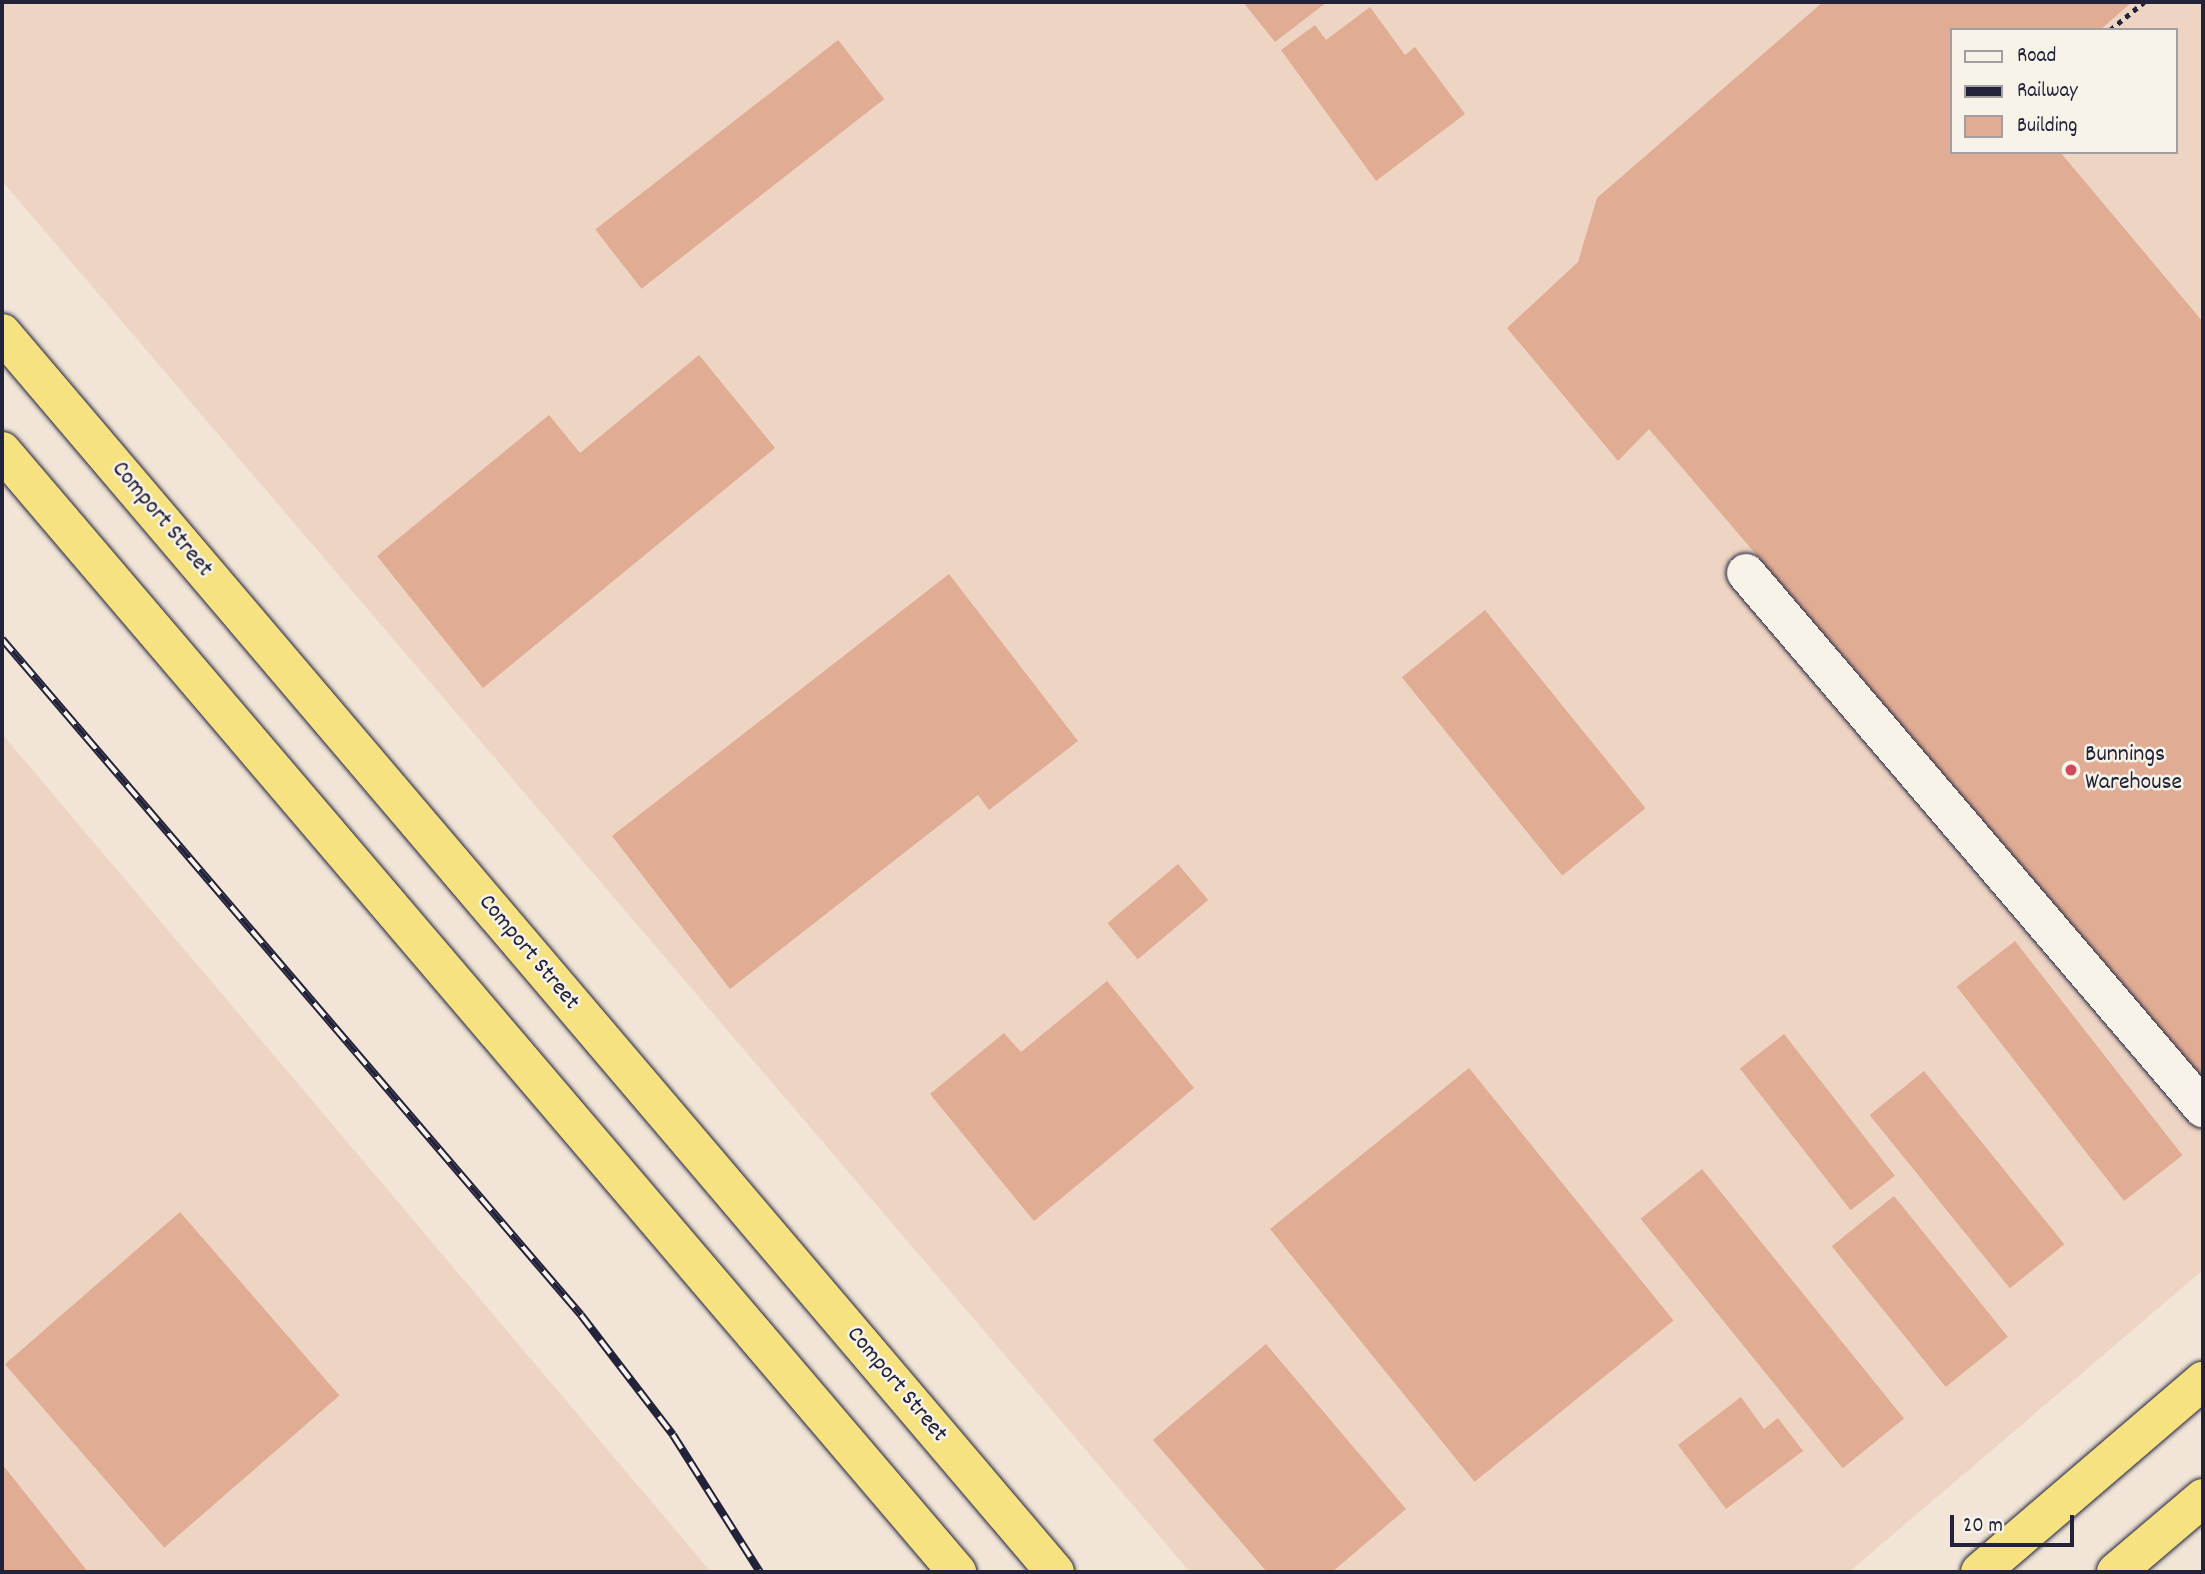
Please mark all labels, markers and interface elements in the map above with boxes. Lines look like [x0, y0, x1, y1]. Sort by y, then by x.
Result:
legend [1950, 28, 2177, 154]
text: Road [2017, 42, 2056, 72]
text: Railway [2017, 77, 2078, 107]
text: Building [2017, 112, 2077, 142]
street label: Comport Street [104, 456, 218, 584]
place label: Bunnings Warehouse [2085, 742, 2182, 798]
marker: Bunnings Warehouse [2063, 762, 2079, 778]
street label: Comport Street [471, 889, 585, 1017]
street label: Comport Street [839, 1321, 953, 1449]
scale bar [1953, 1500, 2077, 1544]
text: 20 m [1963, 1512, 2003, 1542]

